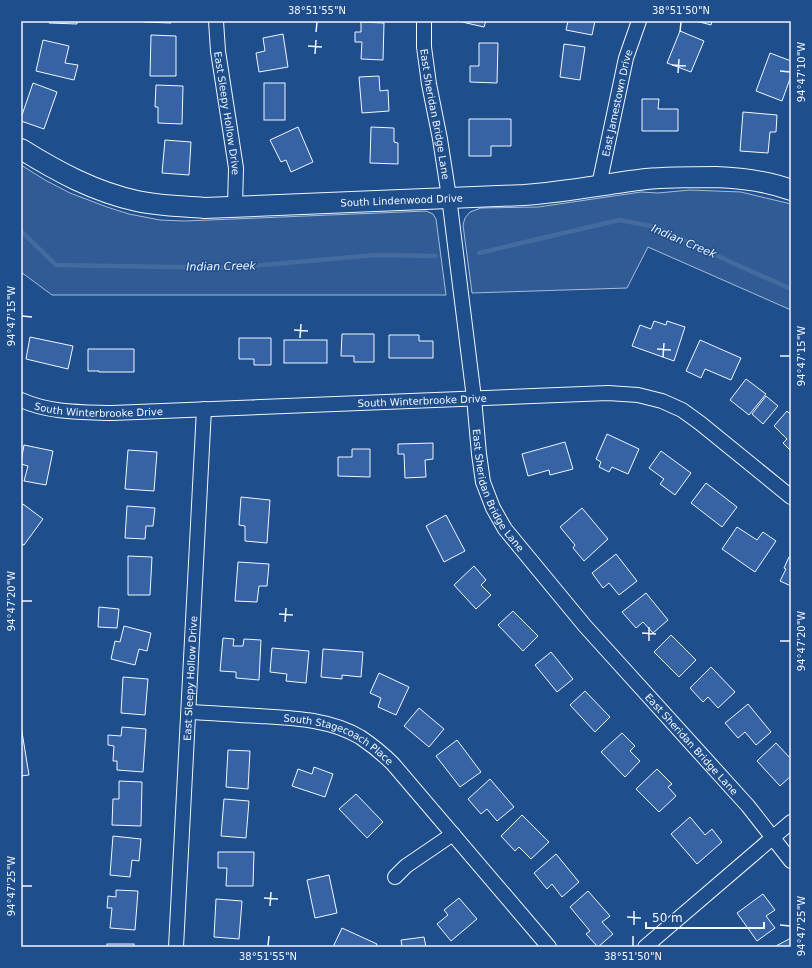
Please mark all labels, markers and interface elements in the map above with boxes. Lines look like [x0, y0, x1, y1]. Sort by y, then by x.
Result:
text: 38°51'55"N [288, 5, 346, 16]
text: 38°51'50"N [652, 5, 710, 16]
text: 94°47'10"W [796, 42, 807, 102]
street label: East Sheridan Bridge Lane [418, 48, 451, 180]
street label: East Jamestown Drive [600, 48, 635, 158]
street label: East Sleepy Hollow Drive [212, 51, 241, 175]
street label: South Lindenwood Drive [340, 192, 463, 208]
water label: Indian Creek [649, 222, 719, 261]
water label: Indian Creek [186, 259, 257, 274]
text: 94°47'15"W [6, 286, 17, 346]
text: 94°47'15"W [796, 326, 807, 386]
street label: South Winterbrooke Drive [357, 393, 487, 409]
street label: South Winterbrooke Drive [33, 400, 163, 419]
street label: East Sheridan Bridge Lane [471, 428, 526, 554]
text: 94°47'20"W [6, 571, 17, 631]
text: 94°47'20"W [796, 611, 807, 671]
street label: East Sleepy Hollow Drive [182, 616, 199, 741]
street label: East Sheridan Bridge Lane [643, 691, 740, 797]
street label: South Stagecoach Place [283, 712, 395, 767]
text: 94°47'25"W [6, 856, 17, 916]
text: 94°47'25"W [796, 896, 807, 956]
scale bar [646, 904, 764, 930]
text: 50 m [652, 911, 683, 925]
text: 38°51'55"N [239, 951, 297, 962]
text: 38°51'50"N [604, 951, 662, 962]

